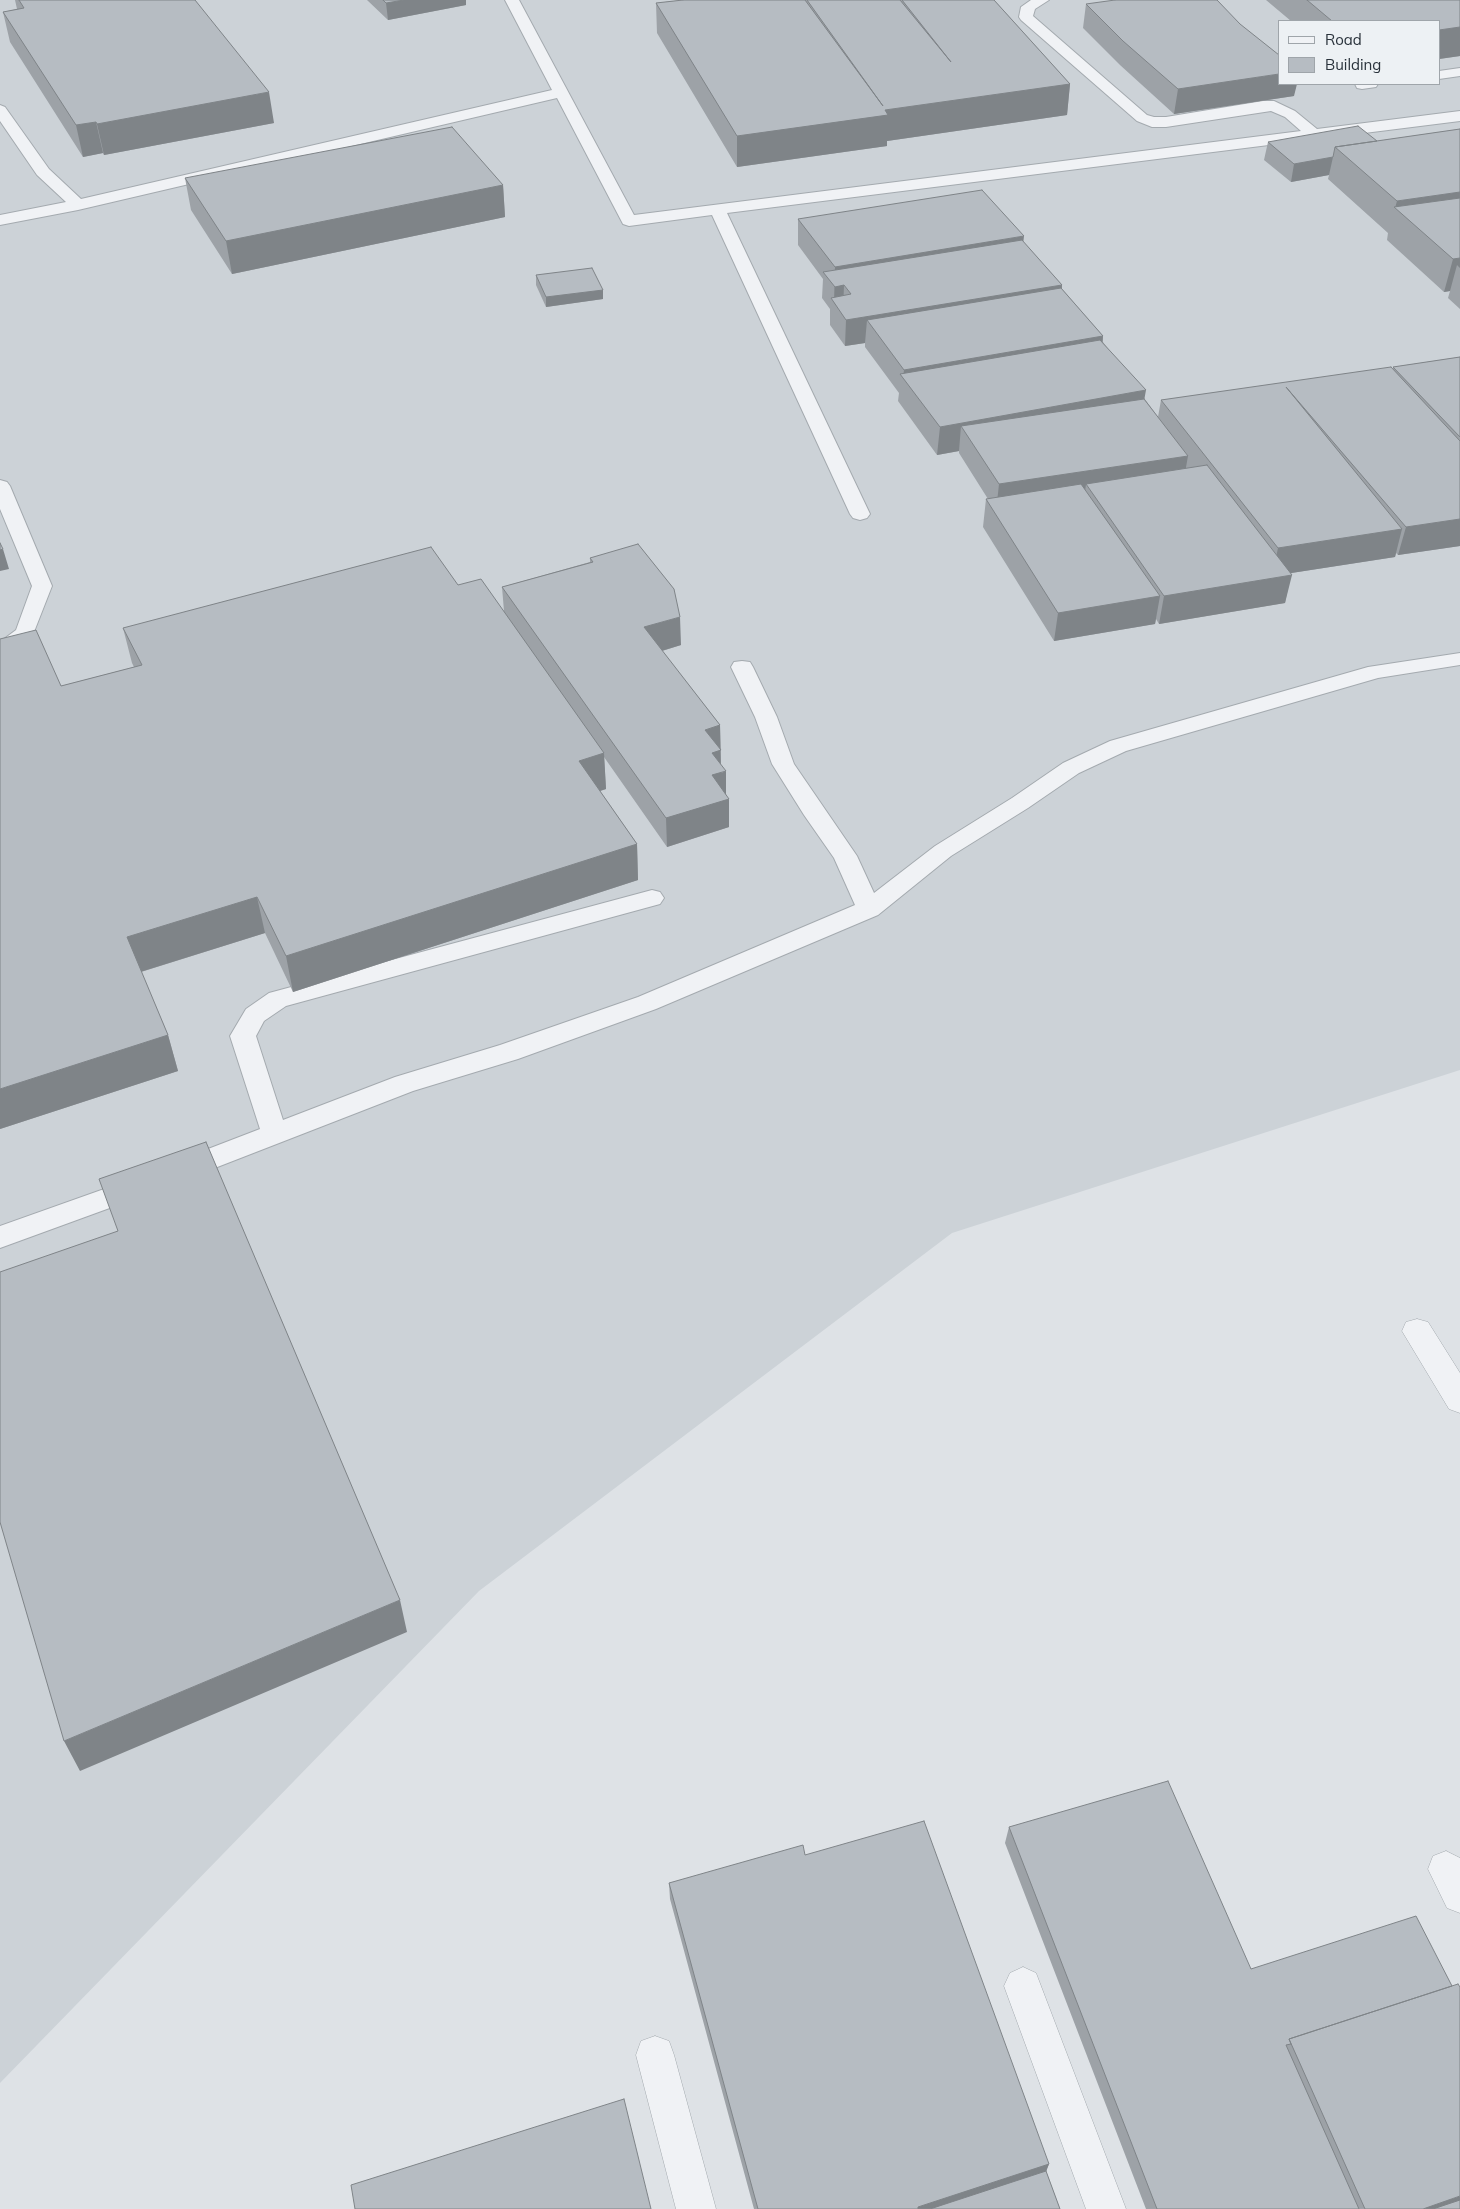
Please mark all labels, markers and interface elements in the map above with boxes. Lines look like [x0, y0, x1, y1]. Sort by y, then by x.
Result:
legend [1278, 20, 1440, 85]
text: Road [1325, 30, 1362, 49]
text: Building [1325, 55, 1381, 74]

